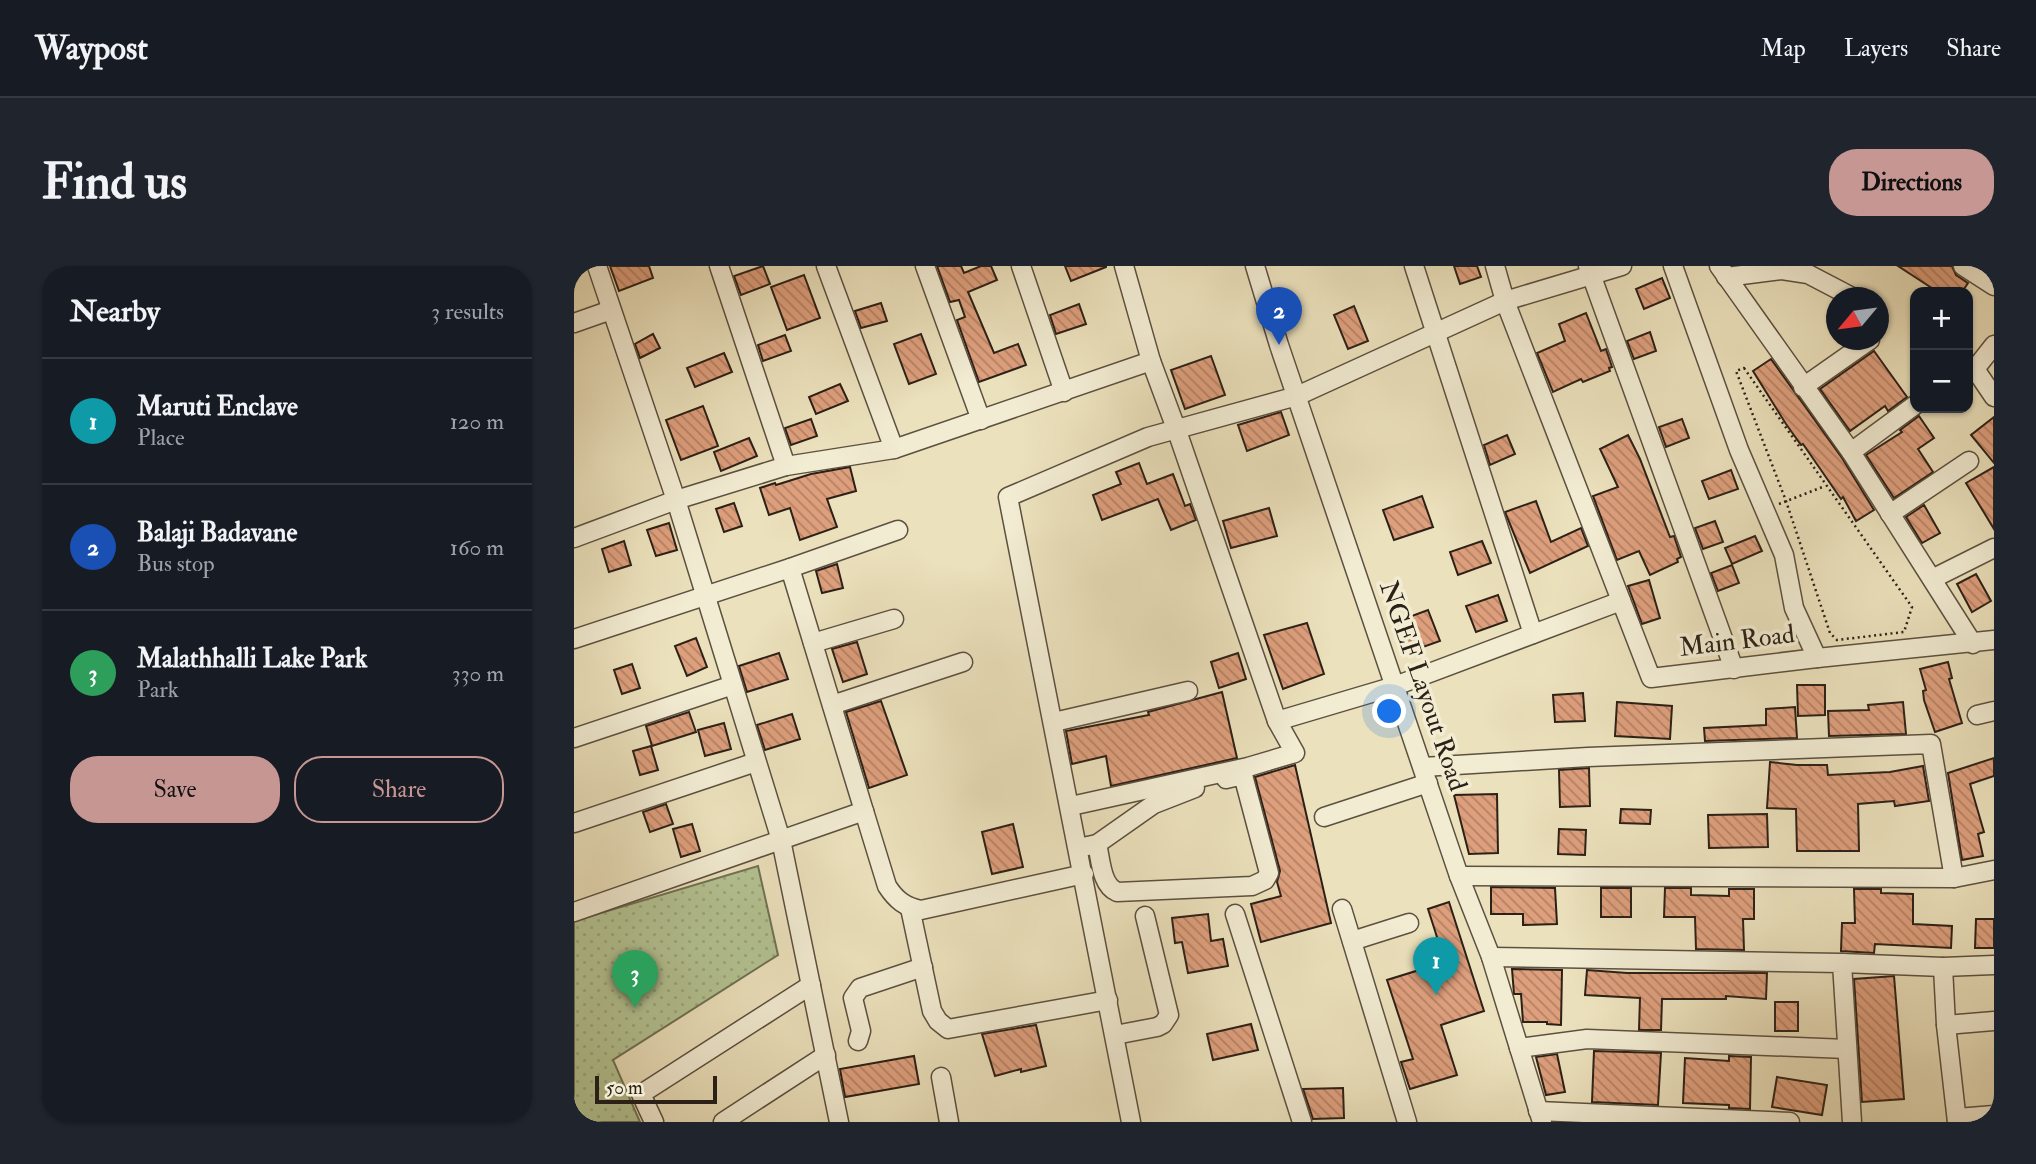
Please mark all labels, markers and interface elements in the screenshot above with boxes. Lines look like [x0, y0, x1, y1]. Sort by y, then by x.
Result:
text: Waypost [35, 28, 148, 69]
text: Map [1761, 33, 1806, 64]
text: Layers [1844, 33, 1908, 64]
text: Share [1946, 33, 2001, 64]
button: Directions [1829, 149, 1994, 216]
text: Find us [42, 152, 187, 213]
pin: 2 [1256, 287, 1302, 345]
north arrow [1826, 287, 1889, 350]
map controls [1910, 287, 1973, 413]
button: + [1910, 287, 1973, 350]
text: Nearby [70, 293, 160, 330]
text: 3 results [431, 297, 504, 326]
button: − [1910, 350, 1973, 413]
text: Maruti Enclave [137, 391, 298, 423]
text: 1 [89, 407, 97, 436]
text: 120 m [450, 407, 504, 436]
text: Place [137, 423, 185, 452]
text: Balaji Badavane [137, 517, 297, 549]
text: 2 [87, 533, 99, 562]
text: 160 m [450, 533, 504, 562]
text: Bus stop [137, 549, 215, 578]
street label: NGEF Layout Road [1372, 577, 1474, 795]
street label: Main Road [1678, 618, 1797, 664]
text: Malathhalli Lake Park [137, 643, 367, 675]
text: 3 [89, 659, 97, 688]
text: 330 m [452, 659, 504, 688]
text: Park [137, 675, 179, 704]
your location [1372, 694, 1406, 728]
button: Save [70, 756, 280, 823]
button: Share [294, 756, 504, 823]
pin: 1 [1413, 937, 1459, 995]
pin: 3 [612, 950, 658, 1008]
scale bar [595, 1073, 718, 1105]
text: 50 m [606, 1076, 643, 1100]

